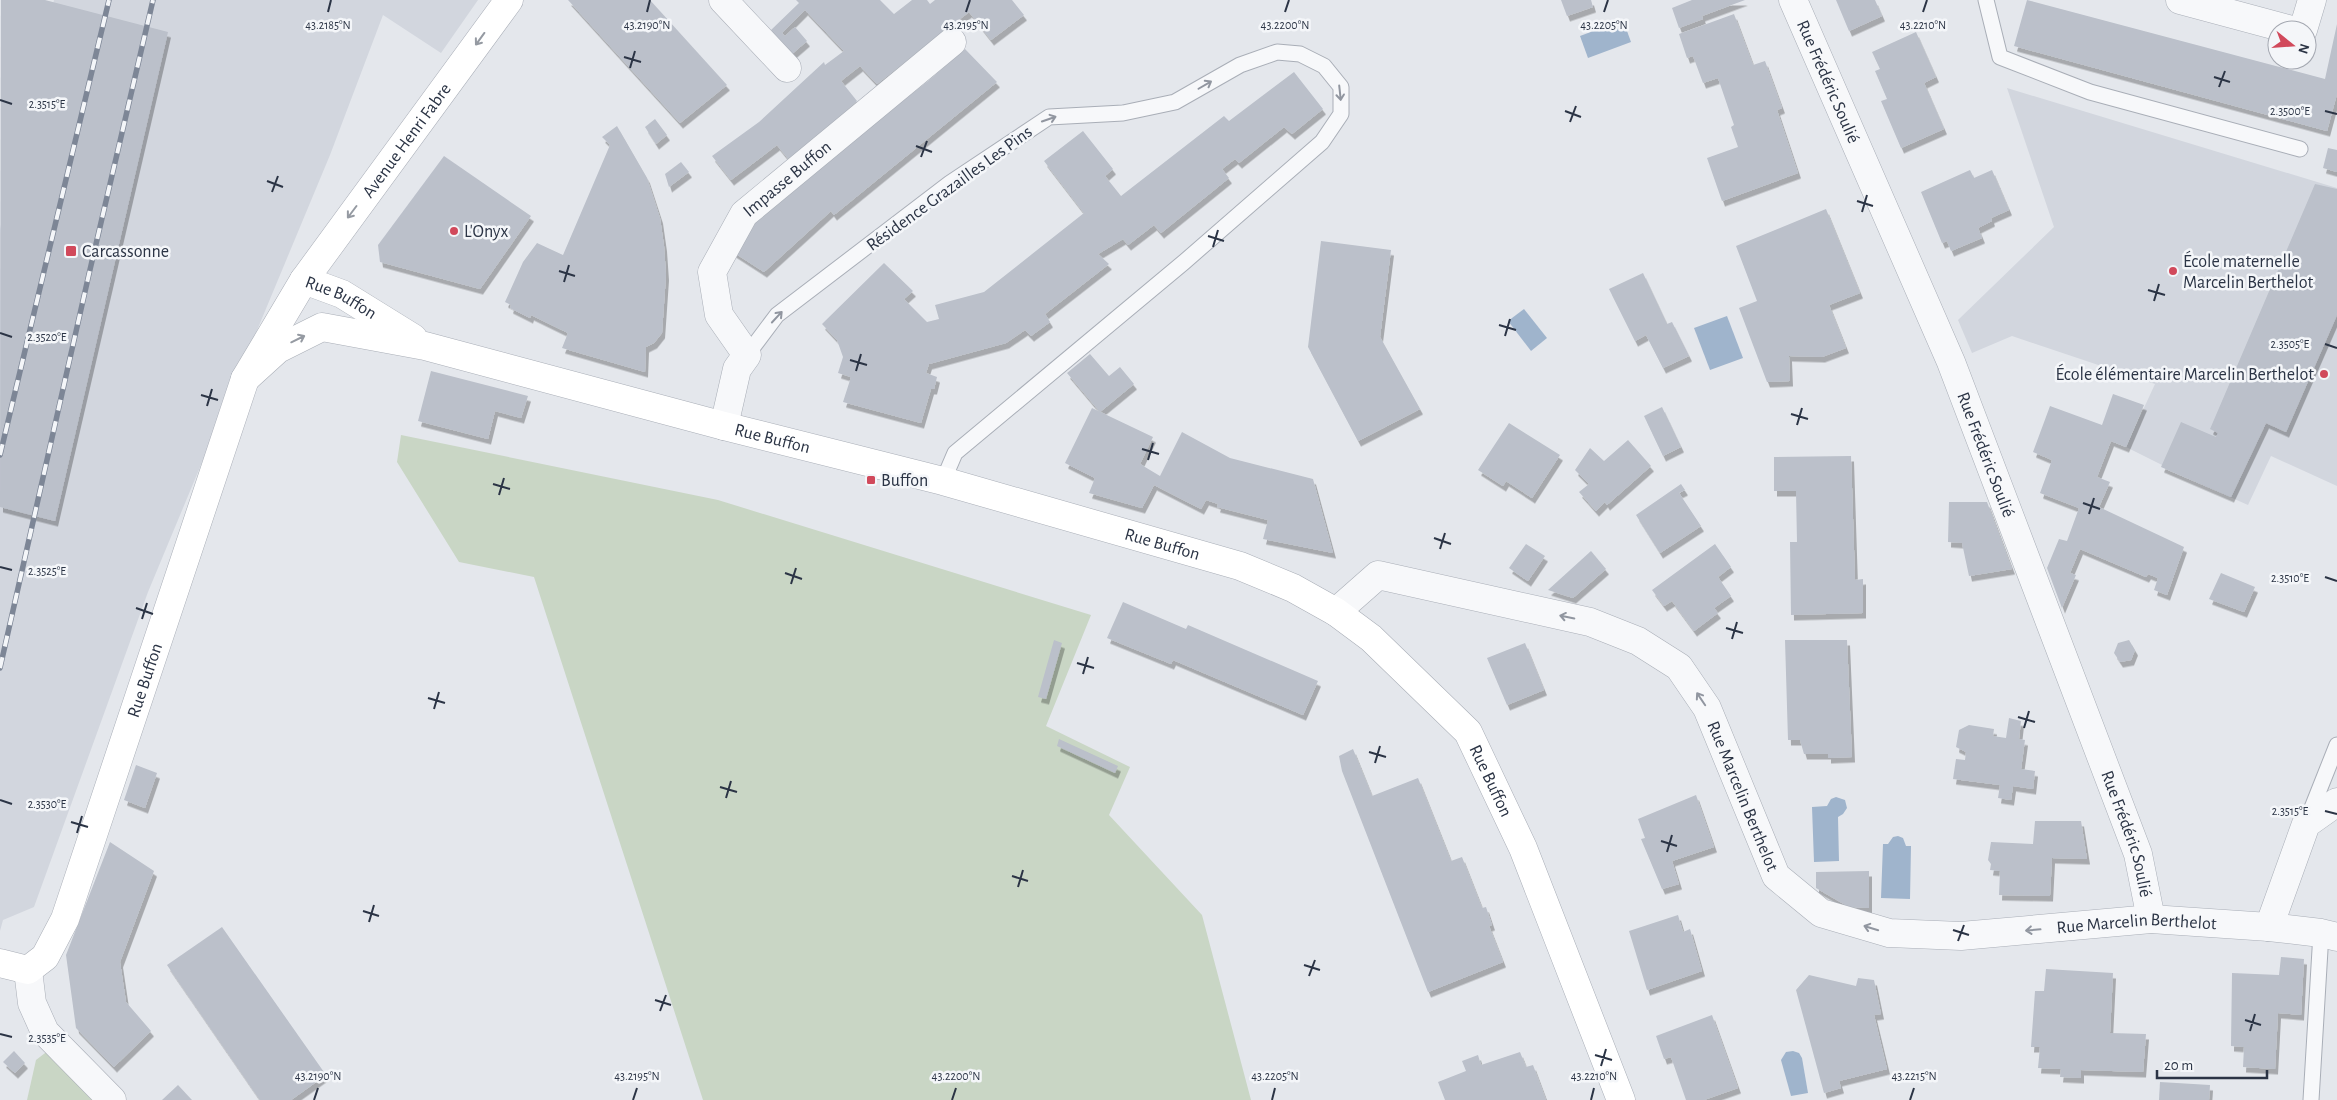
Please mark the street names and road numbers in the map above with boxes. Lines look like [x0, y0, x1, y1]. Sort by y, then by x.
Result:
street label: Rue Frédéric Soulié [1793, 18, 1862, 146]
street label: Avenue Henri Fabre [360, 80, 455, 201]
street label: Résidence Grazailles Les Pins [863, 123, 1036, 255]
street label: Impasse Buffon [740, 138, 835, 221]
street label: Rue Buffon [303, 273, 380, 323]
street label: Rue Frédéric Soulié [1953, 390, 2017, 520]
street label: Rue Buffon [733, 421, 812, 457]
street label: Rue Buffon [1122, 525, 1202, 564]
street label: Rue Buffon [125, 641, 166, 720]
street label: Rue Marcelin Berthelot [1703, 719, 1781, 874]
street label: Rue Buffon [1466, 742, 1515, 820]
street label: Rue Frédéric Soulié [2097, 768, 2154, 899]
street label: Rue Marcelin Berthelot [2056, 911, 2217, 937]

